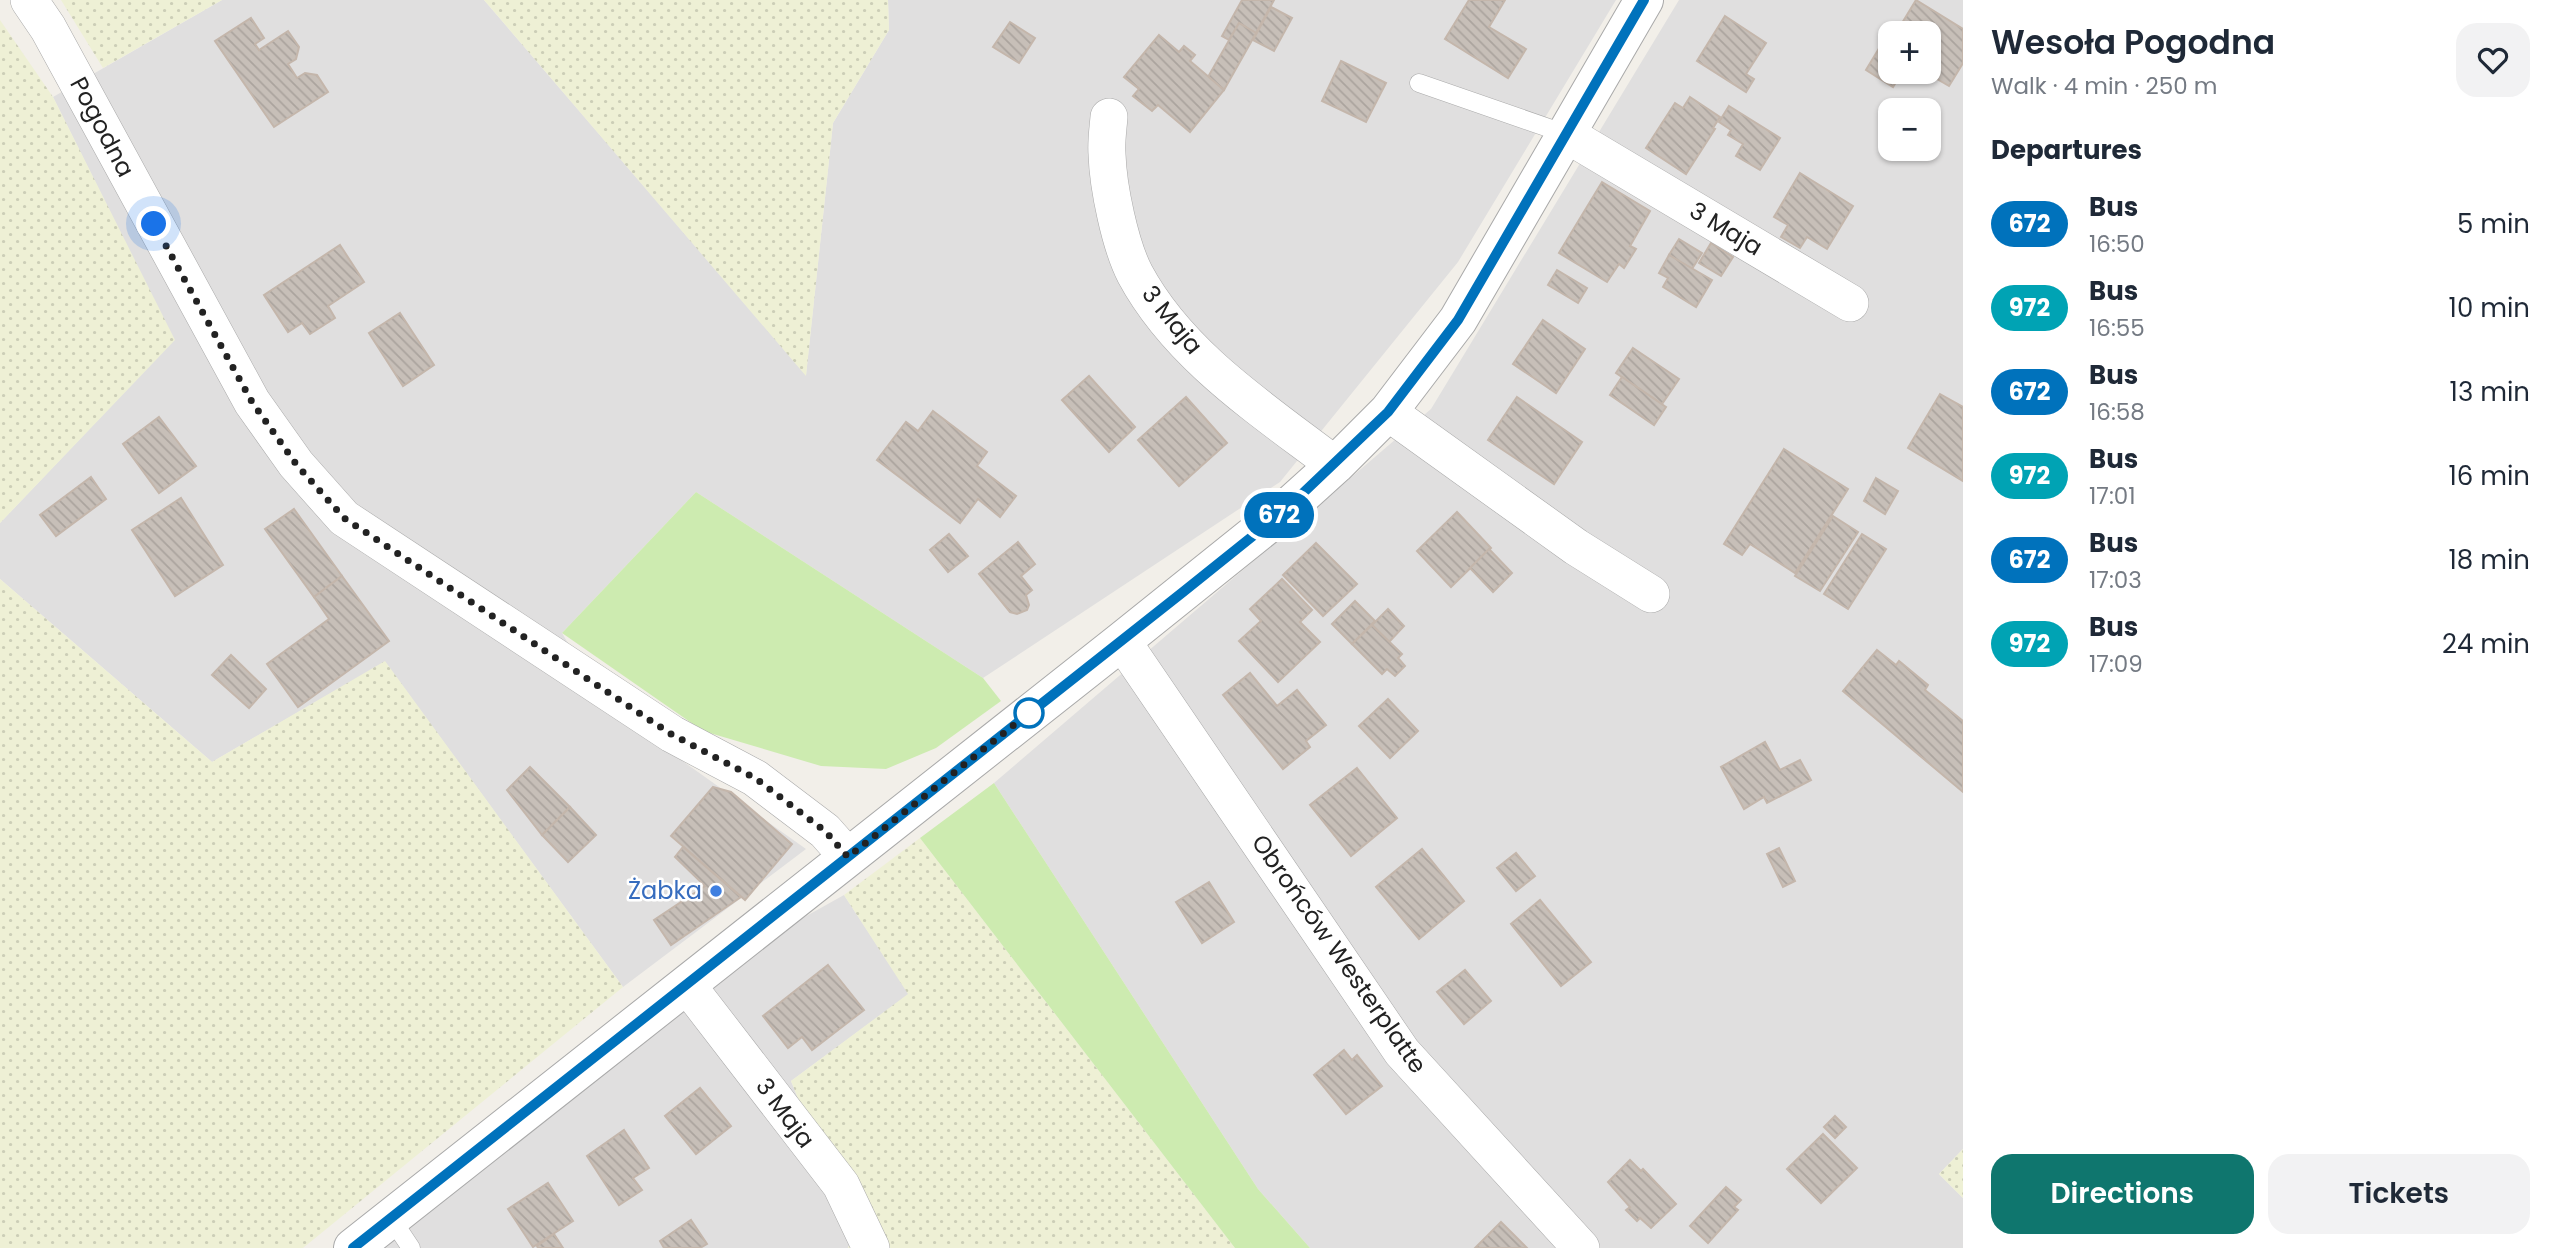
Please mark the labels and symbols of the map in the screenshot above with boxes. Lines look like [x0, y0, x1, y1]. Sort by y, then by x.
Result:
street label: Pogodna [62, 71, 143, 182]
street label: 3 Maja [1684, 194, 1769, 263]
your location [136, 206, 171, 241]
street label: 3 Maja [1135, 278, 1210, 361]
line badge: 672 [1239, 492, 1319, 538]
unlabelled marker [1014, 698, 1044, 728]
street label: Obrońców Westerplatte [1244, 828, 1435, 1080]
place label: Żabka [628, 874, 702, 907]
marker: Żabka [708, 883, 724, 899]
street label: 3 Maja [748, 1071, 823, 1154]

